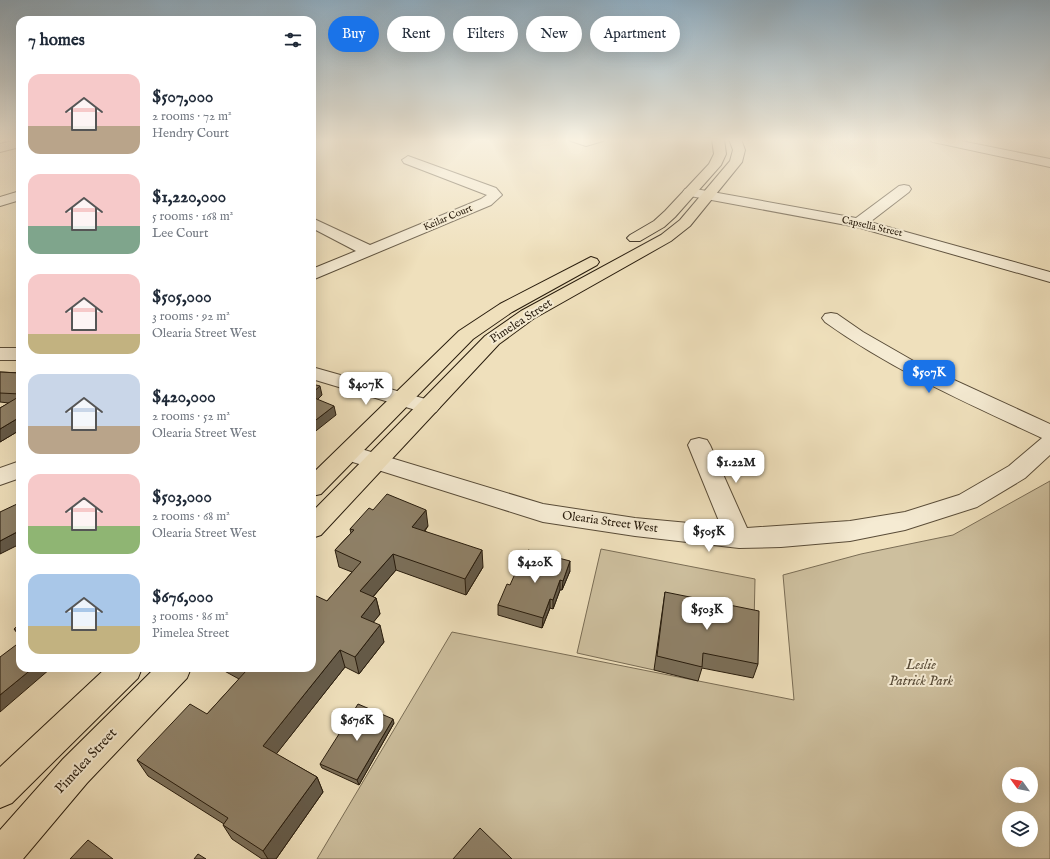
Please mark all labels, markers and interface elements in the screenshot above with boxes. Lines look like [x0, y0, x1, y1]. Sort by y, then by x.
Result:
chip: Buy [328, 16, 379, 52]
chip: Rent [387, 16, 445, 52]
chip: Filters [453, 16, 518, 52]
chip: New [526, 16, 582, 52]
chip: Apartment [590, 16, 680, 52]
icon: filters [282, 29, 304, 51]
text: 7 homes [28, 30, 85, 51]
text: $507,000 [152, 87, 213, 108]
icon: home [60, 90, 108, 138]
text: 2 rooms · 72 m² [152, 108, 232, 125]
text: Hendry Court [152, 125, 229, 142]
text: $1,220,000 [152, 187, 226, 208]
icon: home [60, 190, 108, 238]
street label: Keilar Court [421, 202, 475, 234]
text: 5 rooms · 168 m² [152, 208, 233, 225]
street label: Capsella Street [840, 214, 904, 240]
text: Lee Court [152, 225, 208, 242]
text: $505,000 [152, 287, 212, 308]
icon: home [60, 290, 108, 338]
street label: Pimelea Street [487, 295, 555, 347]
text: 3 rooms · 92 m² [152, 308, 230, 325]
text: Olearia Street West [152, 325, 256, 342]
pin: $507K [901, 360, 957, 394]
text: $507K [912, 364, 946, 381]
pin: $407K [338, 372, 394, 406]
text: $407K [348, 376, 384, 393]
text: $420,000 [152, 387, 216, 408]
icon: home [60, 390, 108, 438]
text: 2 rooms · 52 m² [152, 408, 230, 425]
text: Olearia Street West [152, 425, 256, 442]
pin: $1.22M [703, 450, 769, 484]
text: $1.22M [716, 454, 756, 471]
text: $503,000 [152, 487, 212, 508]
icon: home [60, 490, 108, 538]
text: 2 rooms · 68 m² [152, 508, 230, 525]
street label: Olearia Street West [561, 508, 659, 536]
pin: $505K [681, 519, 737, 553]
text: $505K [693, 523, 725, 540]
text: Olearia Street West [152, 525, 256, 542]
pin: $420K [507, 550, 563, 584]
text: $420K [517, 554, 553, 571]
text: $676,000 [152, 587, 213, 608]
icon: home [60, 590, 108, 638]
pin: $503K [679, 597, 735, 631]
text: $503K [691, 601, 723, 618]
text: 3 rooms · 86 m² [152, 608, 229, 625]
text: Pimelea Street [152, 625, 229, 642]
park label: Leslie Patrick Park [889, 656, 953, 690]
pin: $676K [329, 708, 385, 742]
text: $676K [340, 712, 374, 729]
street label: Pimelea Street [51, 724, 121, 798]
north arrow [1002, 767, 1038, 803]
map controls [1002, 767, 1038, 847]
button: layers [1002, 811, 1038, 847]

